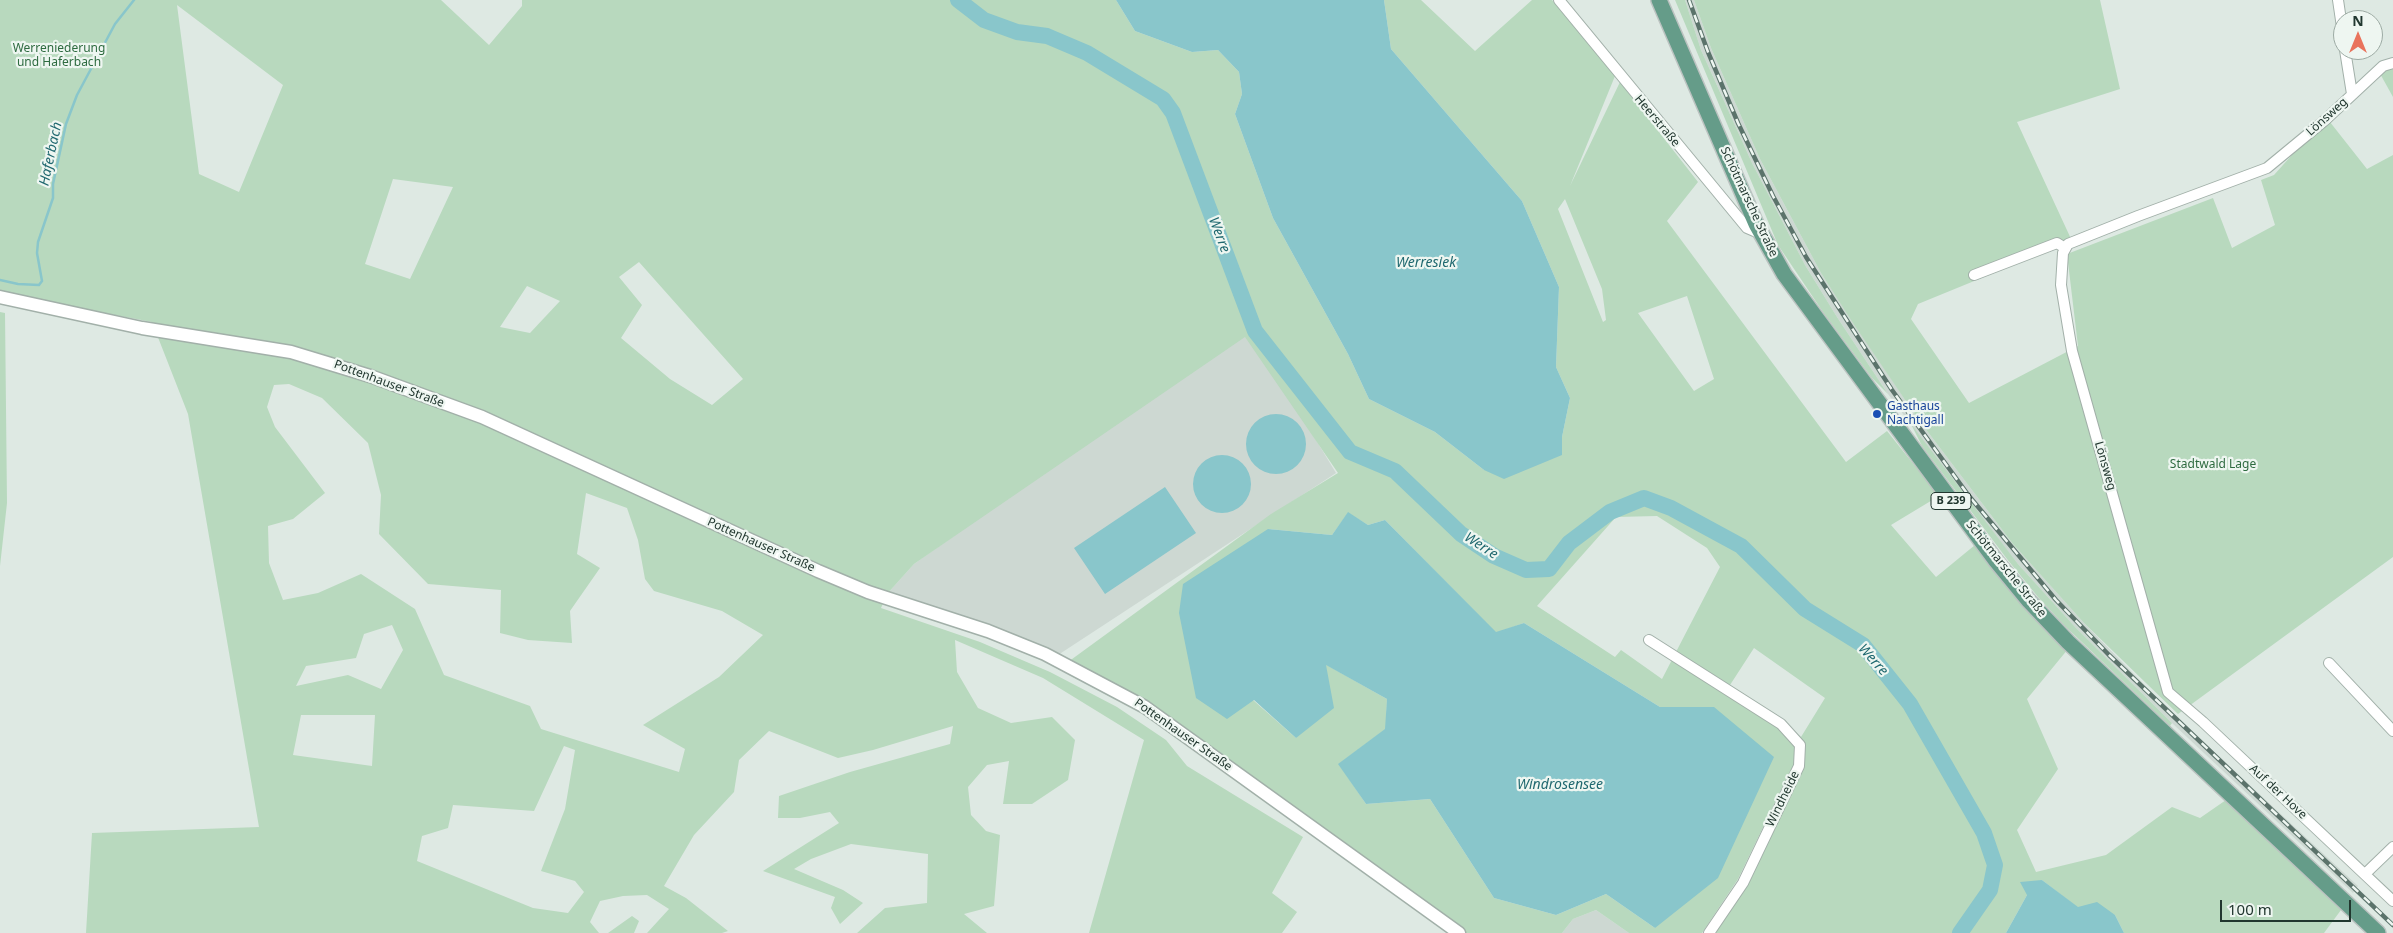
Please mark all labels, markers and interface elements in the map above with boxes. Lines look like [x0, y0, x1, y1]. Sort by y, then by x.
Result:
north arrow [2333, 10, 2383, 60]
text: N [2352, 11, 2364, 30]
park label: Werreniederung und Haferbach [13, 42, 105, 70]
street label: Heerstraße [1631, 92, 1683, 150]
street label: Lönsweg [2303, 95, 2351, 139]
water label: Haferbach [36, 120, 66, 188]
street label: Schötmarsche Straße [1717, 145, 1781, 259]
water label: Werre [1205, 215, 1233, 255]
water label: Werresiek [1396, 255, 1456, 271]
street label: Pottenhauser Straße [332, 357, 446, 411]
place label: Gasthaus Nachtigall [1887, 400, 1944, 428]
marker: Gasthaus Nachtigall [1871, 408, 1883, 420]
street label: Lönsweg [2091, 440, 2119, 492]
park label: Stadtwald Lage [2170, 458, 2256, 472]
road number: B 239 [1931, 492, 1971, 510]
street label: Pottenhauser Straße [705, 515, 817, 575]
street label: Schötmarsche Straße [1963, 518, 2049, 620]
water label: Werre [1461, 529, 1501, 563]
water label: Werre [1855, 641, 1891, 679]
street label: Pottenhauser Straße [1131, 696, 1235, 774]
street label: Auf der Hove [2246, 762, 2310, 822]
street label: Windheide [1763, 769, 1803, 829]
water label: Windrosensee [1517, 777, 1603, 793]
scale bar [2223, 890, 2354, 922]
text: 100 m [2228, 899, 2272, 919]

